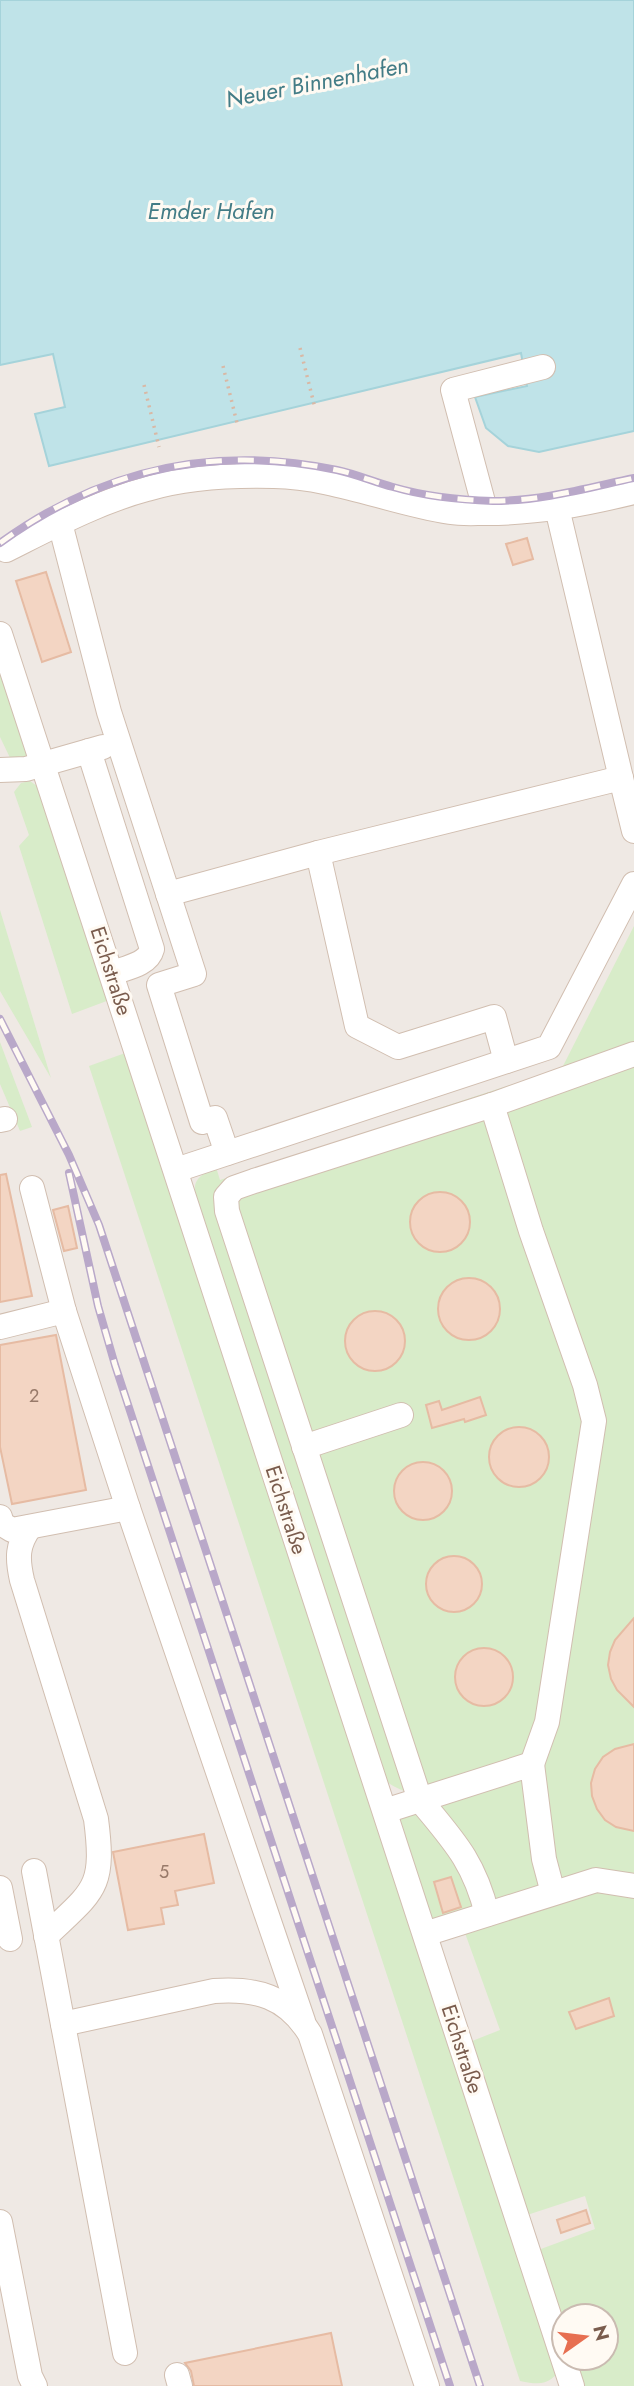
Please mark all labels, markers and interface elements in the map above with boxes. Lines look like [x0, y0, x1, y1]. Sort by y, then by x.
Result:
water label: Neuer Binnenhafen [223, 48, 411, 116]
water label: Emder Hafen [148, 194, 274, 228]
street label: Eichstraße [83, 923, 139, 1019]
house number: 2 [29, 1383, 39, 1409]
street label: Eichstraße [258, 1462, 314, 1558]
house number: 5 [159, 1859, 169, 1885]
street label: Eichstraße [434, 2001, 490, 2097]
north arrow [550, 2302, 620, 2372]
text: N [586, 2322, 616, 2344]

